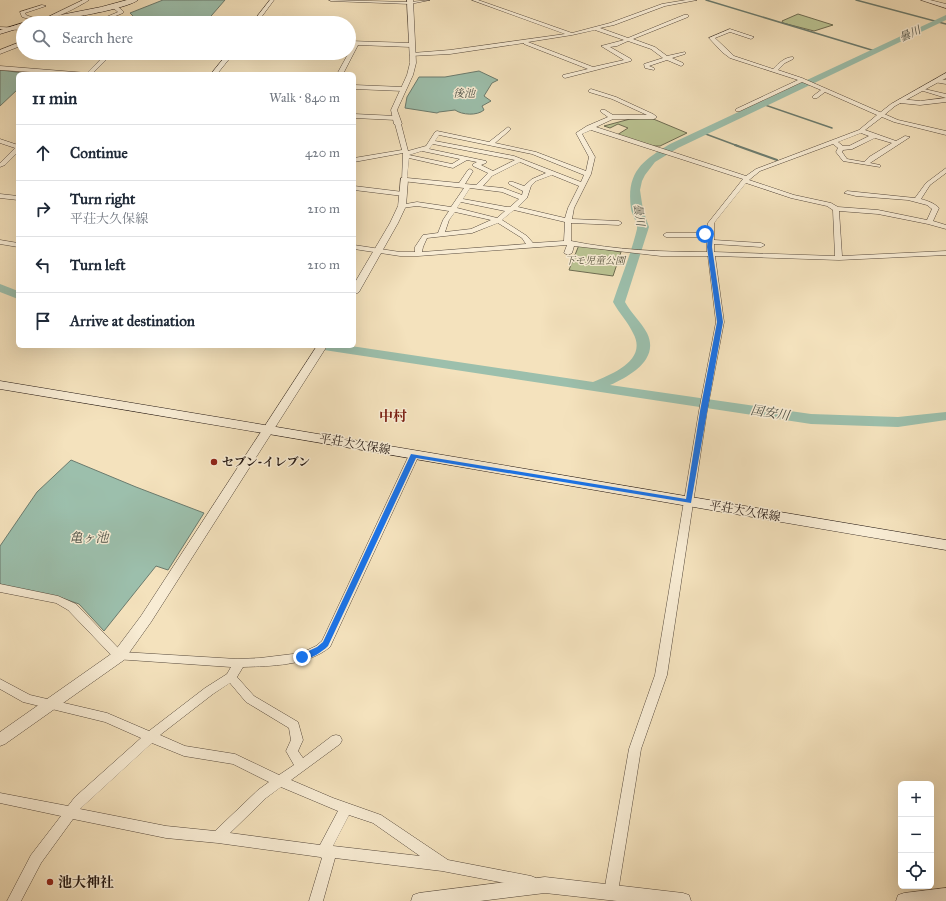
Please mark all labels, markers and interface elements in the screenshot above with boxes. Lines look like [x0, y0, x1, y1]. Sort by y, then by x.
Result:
search box [16, 16, 356, 60]
water label: 曇川 [897, 23, 924, 45]
icon: search [30, 27, 52, 49]
text: Search here [62, 29, 133, 47]
water label: 後池 [453, 87, 477, 100]
text: 11 min [32, 88, 77, 109]
text: Walk · 840 m [269, 90, 340, 106]
icon: ahead [32, 142, 54, 164]
text: Continue [70, 144, 128, 162]
text: 420 m [305, 145, 340, 161]
text: Turn right [70, 190, 135, 208]
icon: right [32, 198, 54, 220]
text: 210 m [307, 201, 340, 217]
water label: 曇川 [631, 203, 647, 228]
text: 平荘大久保線 [70, 211, 148, 227]
route start [696, 225, 714, 243]
icon: left [32, 254, 54, 276]
park label: 下モ児童公園 [565, 255, 627, 267]
text: Turn left [70, 256, 126, 274]
text: 210 m [307, 257, 340, 273]
icon: arrive [32, 310, 54, 332]
text: Arrive at destination [70, 312, 195, 330]
water label: 国安川 [749, 402, 792, 424]
district label: 中村 [379, 408, 407, 425]
street label: 平荘大久保線 [318, 431, 392, 457]
place label: セブン-イレブン [222, 455, 310, 469]
marker: セブン-イレブン [209, 457, 219, 467]
street label: 平荘大久保線 [708, 498, 782, 524]
water label: 亀ヶ池 [69, 530, 110, 546]
route end [293, 648, 311, 666]
map controls [898, 781, 934, 889]
button: + [898, 781, 934, 817]
button: − [898, 817, 934, 853]
button: locate [898, 853, 934, 889]
place label: 池大神社 [58, 874, 114, 891]
marker: 池大神社 [45, 877, 55, 887]

